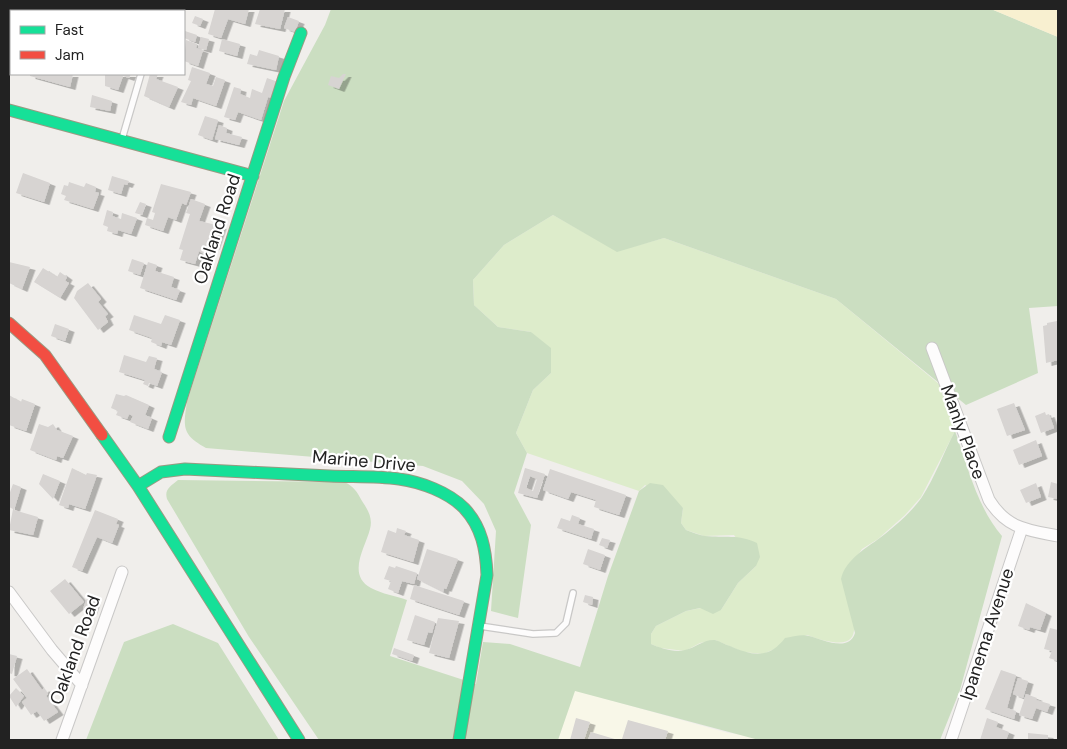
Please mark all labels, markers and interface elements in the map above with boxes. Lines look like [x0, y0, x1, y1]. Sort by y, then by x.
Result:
legend [10, 10, 185, 75]
text: Fast [55, 20, 84, 40]
text: Jam [55, 45, 84, 65]
street label: Oakland Road [188, 171, 246, 287]
street label: Manly Place [935, 381, 991, 483]
street label: Marine Drive [311, 445, 417, 477]
street label: Ipanema Avenue [954, 565, 1020, 703]
street label: Oakland Road [44, 592, 106, 708]

